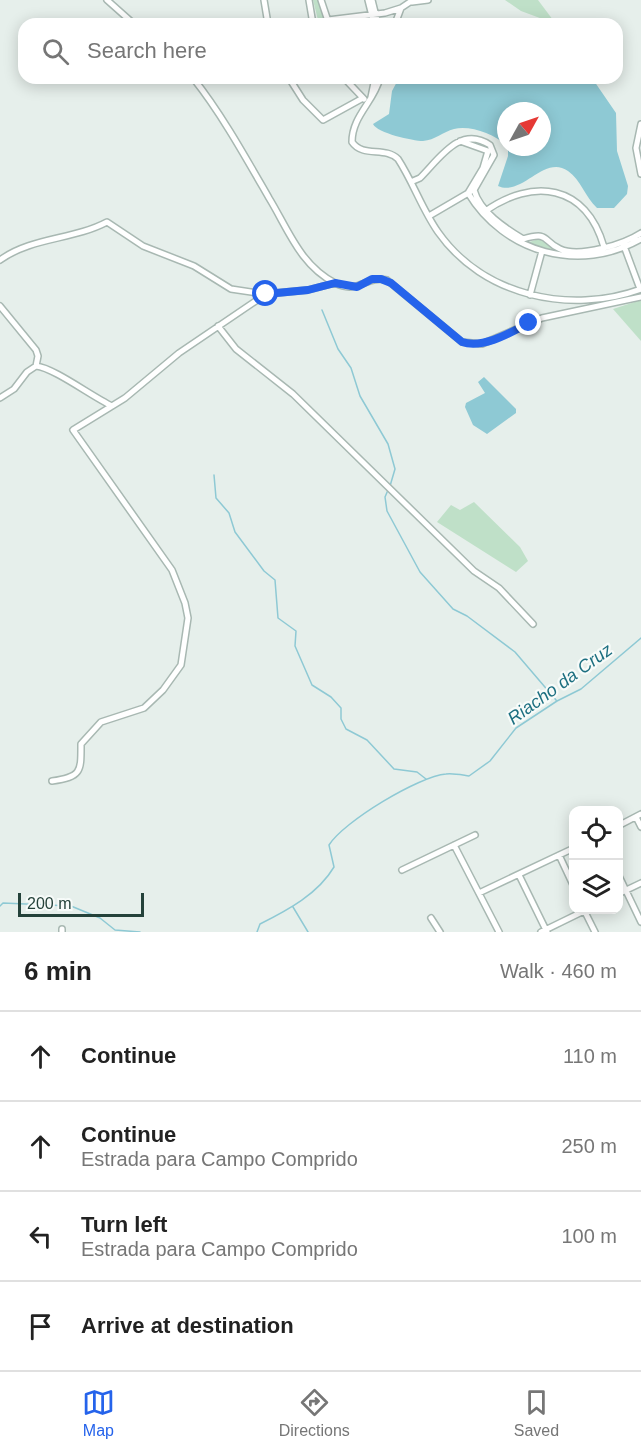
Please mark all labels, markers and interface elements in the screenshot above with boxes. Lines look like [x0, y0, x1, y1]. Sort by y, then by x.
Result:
search box [18, 18, 623, 84]
icon: search [39, 35, 72, 68]
text: Search here [87, 38, 207, 63]
north arrow [497, 102, 551, 156]
route start [252, 280, 278, 306]
route end [515, 309, 541, 335]
water label: Riacho da Cruz [504, 639, 616, 729]
map controls [569, 806, 623, 914]
button: locate [569, 806, 623, 860]
button: layers [569, 860, 623, 914]
scale bar [18, 890, 144, 918]
text: 200 m [27, 895, 71, 912]
text: 6 min [24, 956, 92, 986]
text: Walk · 460 m [500, 960, 617, 982]
icon: ahead [24, 1040, 57, 1073]
text: Continue [81, 1043, 176, 1068]
text: 110 m [563, 1045, 617, 1067]
text: Continue [81, 1122, 176, 1147]
icon: ahead [24, 1130, 57, 1163]
text: 250 m [561, 1135, 617, 1157]
text: Estrada para Campo Comprido [81, 1148, 358, 1170]
text: Turn left [81, 1212, 167, 1237]
icon: left [24, 1220, 57, 1253]
text: 100 m [561, 1225, 617, 1247]
text: Estrada para Campo Comprido [81, 1238, 358, 1260]
icon: arrive [24, 1310, 57, 1343]
text: Arrive at destination [81, 1313, 294, 1338]
tab: Map [82, 1386, 115, 1440]
tab: Directions [279, 1386, 350, 1440]
tab: Saved [514, 1386, 559, 1440]

